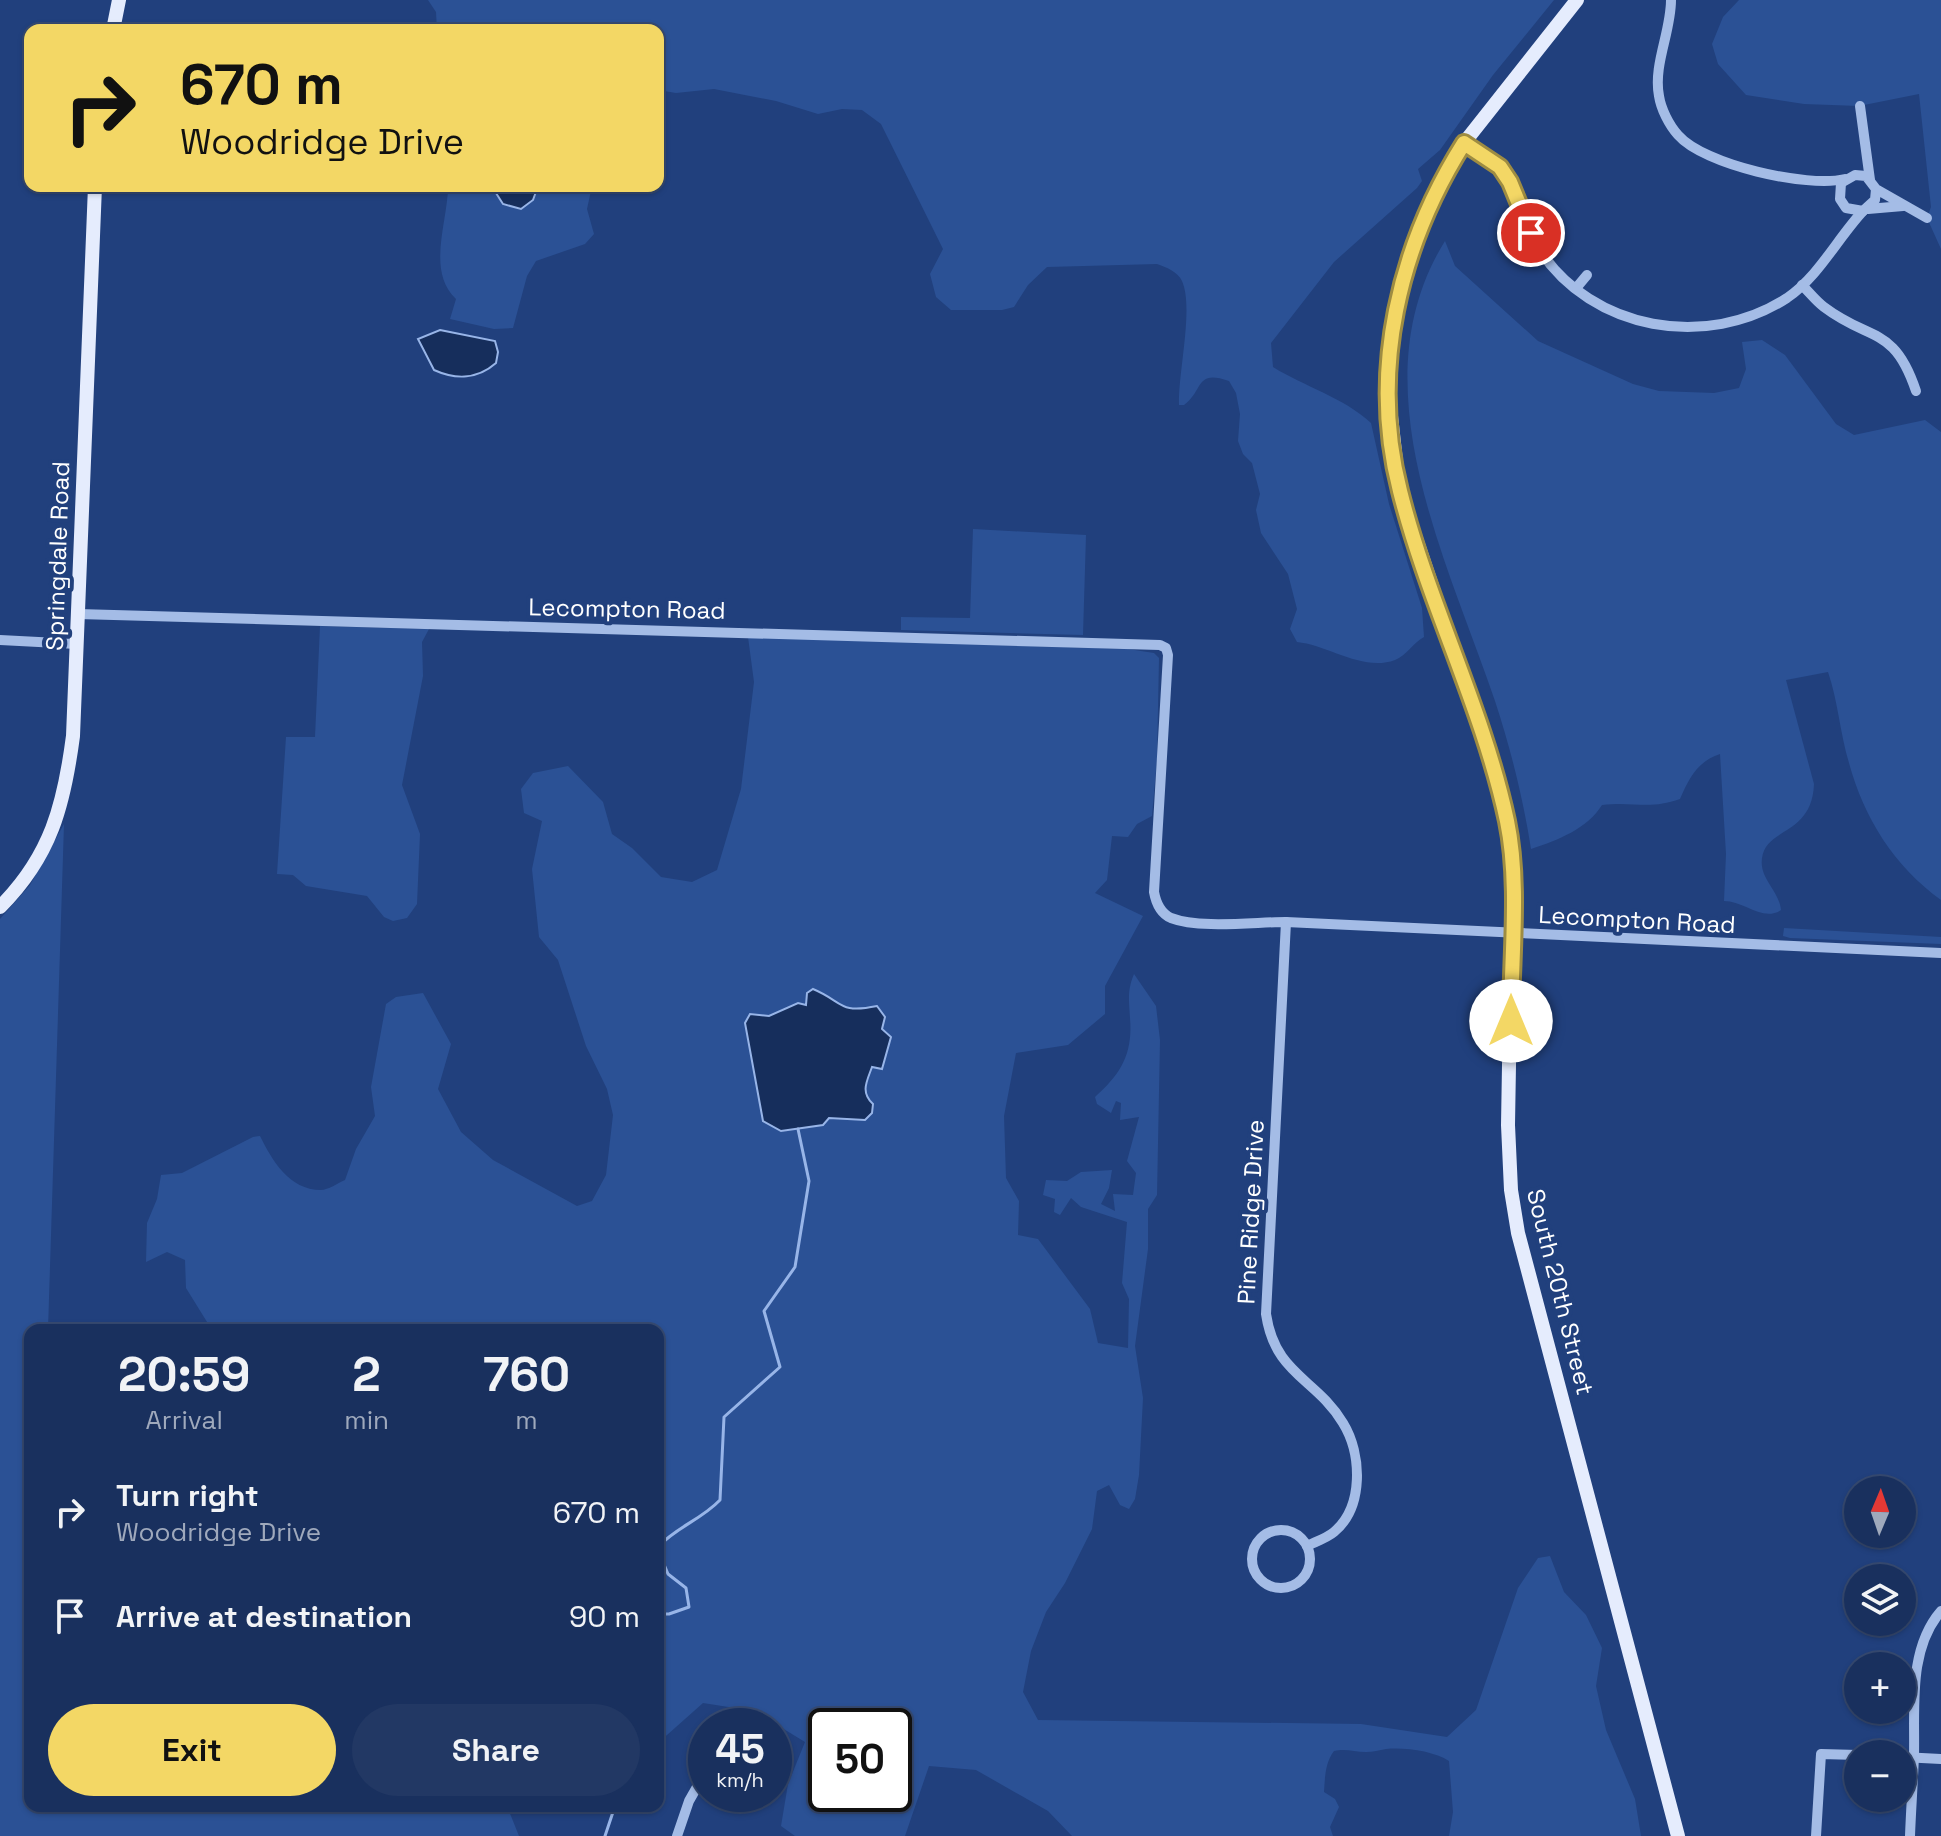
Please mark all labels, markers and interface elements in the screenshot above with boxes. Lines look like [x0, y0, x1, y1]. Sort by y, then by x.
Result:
text: 670 m [180, 49, 343, 120]
icon: right [48, 56, 152, 160]
text: Woodridge Drive [180, 119, 464, 165]
pin [1497, 199, 1565, 267]
icon: arrive [1509, 211, 1553, 255]
street label: Springdale Road [39, 461, 76, 651]
street label: Lecompton Road [528, 591, 726, 626]
street label: Lecompton Road [1538, 899, 1736, 940]
position arrow [1469, 979, 1553, 1063]
street label: Pine Ridge Drive [1230, 1119, 1271, 1305]
street label: South 20th Street [1520, 1186, 1601, 1398]
text: 20:59 [118, 1344, 250, 1405]
text: 2 [352, 1344, 381, 1405]
text: 760 [483, 1344, 570, 1405]
text: Arrival [145, 1403, 223, 1437]
text: min [344, 1403, 389, 1437]
text: m [515, 1403, 538, 1437]
text: Turn right [116, 1476, 259, 1515]
north arrow [1844, 1476, 1916, 1548]
map controls [1844, 1476, 1916, 1812]
icon: right [48, 1490, 92, 1534]
text: 670 m [553, 1493, 640, 1532]
text: Woodridge Drive [116, 1515, 321, 1549]
button: layers [1844, 1564, 1916, 1636]
icon: arrive [48, 1594, 92, 1638]
text: Arrive at destination [116, 1597, 412, 1636]
text: 90 m [569, 1597, 640, 1636]
button: + [1844, 1652, 1916, 1724]
button: Exit [48, 1704, 336, 1796]
button: Share [352, 1704, 640, 1796]
speed limit sign: 50 [808, 1708, 912, 1812]
text: 45 [715, 1724, 765, 1775]
button: − [1844, 1740, 1916, 1812]
text: km/h [716, 1767, 764, 1793]

